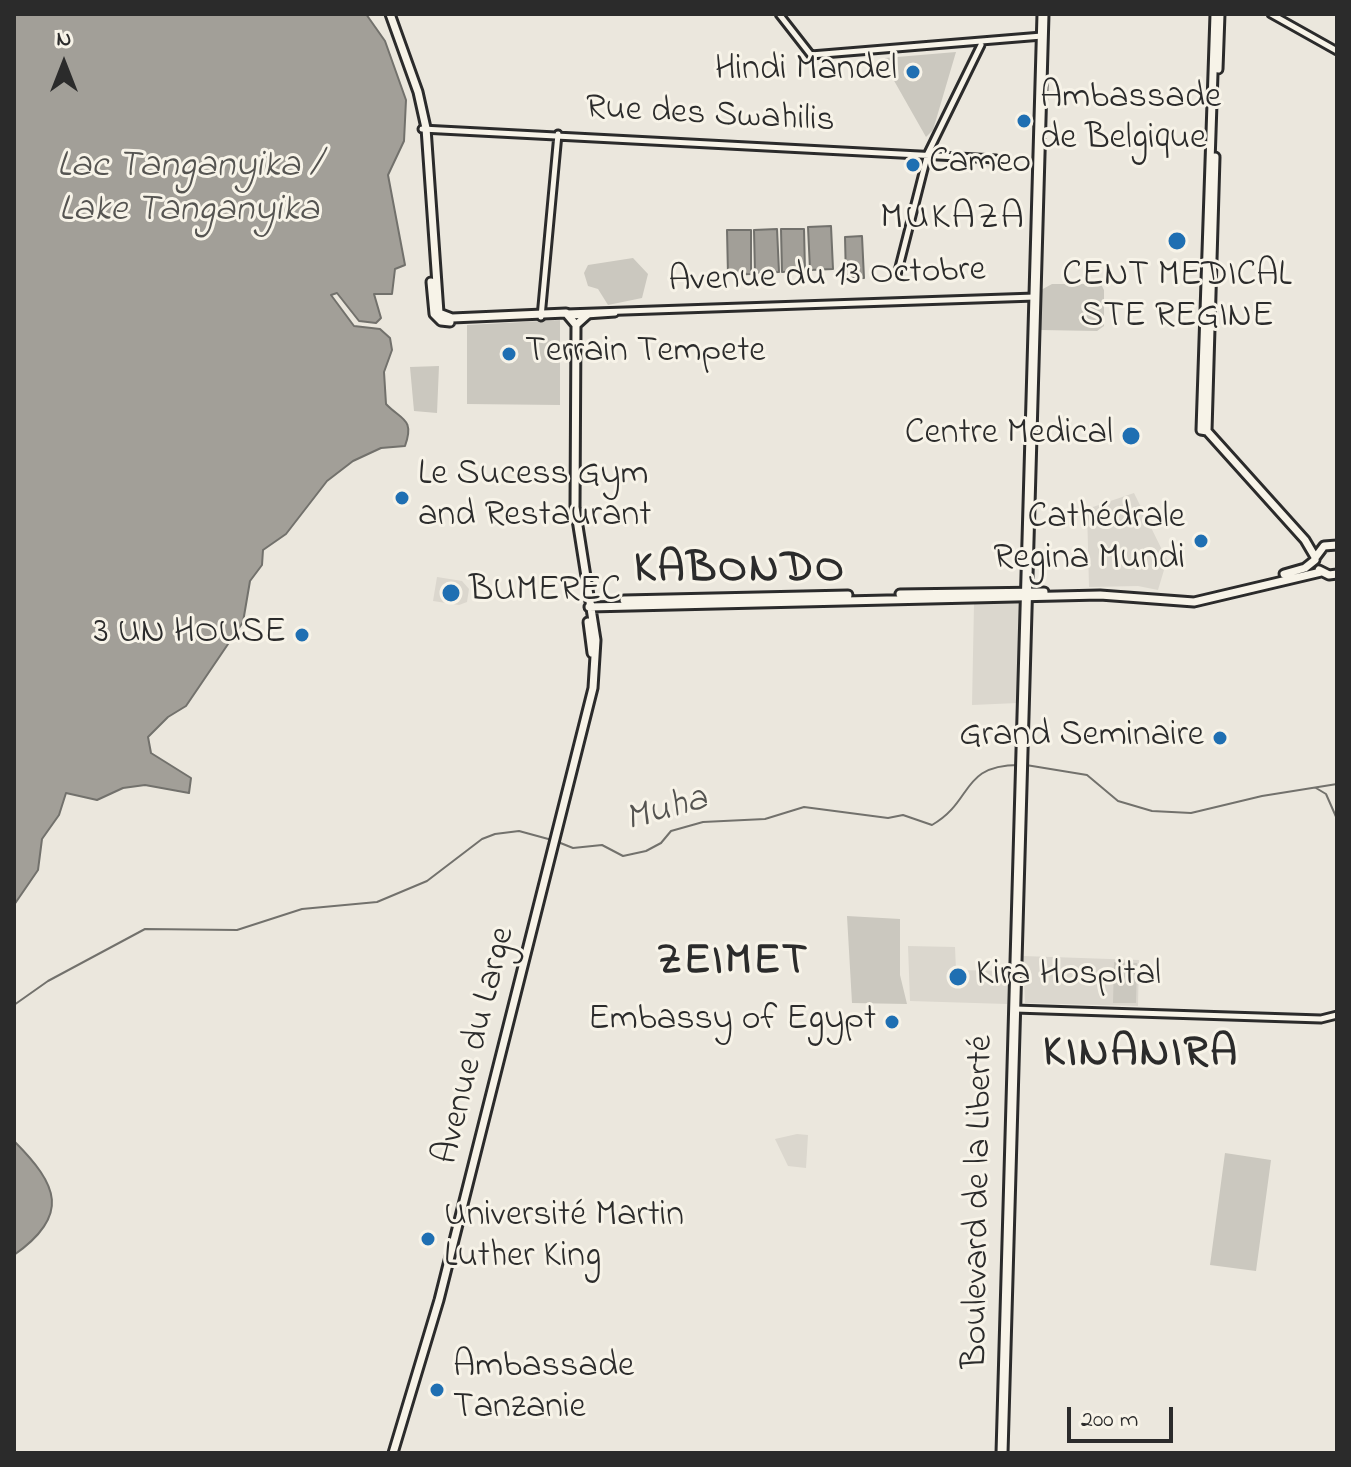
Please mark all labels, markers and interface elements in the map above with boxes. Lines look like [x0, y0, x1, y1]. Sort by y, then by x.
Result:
north arrow [24, 24, 104, 104]
text: N [57, 24, 71, 56]
place label: Hindi Mandel [715, 50, 897, 94]
marker: Hindi Mandel [904, 63, 922, 81]
place label: Ambassade de Belgique [1040, 78, 1221, 163]
street label: Rue des Swahilis [584, 89, 836, 145]
marker: Ambassade de Belgique [1015, 112, 1033, 130]
place label: Cameo [929, 143, 1031, 187]
water label: Lac Tanganyika / Lake Tanganyika [57, 146, 321, 236]
marker: Cameo [904, 156, 922, 174]
district label: MUKAZA [880, 198, 1026, 244]
marker: CENT MEDICAL STE REGINE [1166, 230, 1188, 252]
street label: Avenue du 13 Octobre [668, 251, 986, 305]
place label: CENT MEDICAL STE REGINE [1062, 256, 1292, 341]
place label: Terrain Tempete [525, 332, 765, 376]
marker: Terrain Tempete [500, 345, 518, 363]
place label: Centre Medical [905, 414, 1113, 458]
marker: Centre Medical [1120, 425, 1142, 447]
place label: Le Sucess Gym and Restaurant [418, 455, 651, 540]
marker: Le Sucess Gym and Restaurant [393, 489, 411, 507]
place label: Cathédrale Regina Mundi [993, 498, 1185, 583]
marker: Cathédrale Regina Mundi [1192, 532, 1210, 550]
district label: KABONDO [634, 547, 846, 599]
place label: BUMEREC [469, 571, 621, 615]
marker: BUMEREC [440, 582, 462, 604]
place label: 3 UN HOUSE [94, 613, 286, 657]
marker: 3 UN HOUSE [293, 626, 311, 644]
place label: Grand Seminaire [959, 716, 1204, 760]
marker: Grand Seminaire [1211, 729, 1229, 747]
water label: Muha [621, 779, 713, 845]
street label: Avenue du Large [427, 923, 527, 1169]
district label: ZEIMET [657, 939, 809, 991]
place label: Kira Hospital [976, 955, 1161, 999]
marker: Kira Hospital [947, 966, 969, 988]
place label: Embassy of Egypt [588, 1000, 876, 1044]
marker: Embassy of Egypt [883, 1013, 901, 1031]
district label: KINANIRA [1043, 1031, 1239, 1083]
street label: Boulevard de la Liberté [956, 1035, 1006, 1369]
place label: Université Martin Luther King [444, 1196, 684, 1281]
marker: Université Martin Luther King [419, 1230, 437, 1248]
place label: Ambassade Tanzanie [453, 1347, 634, 1432]
marker: Ambassade Tanzanie [428, 1381, 446, 1399]
scale bar [1071, 1391, 1177, 1441]
text: 200 m [1081, 1403, 1138, 1438]

